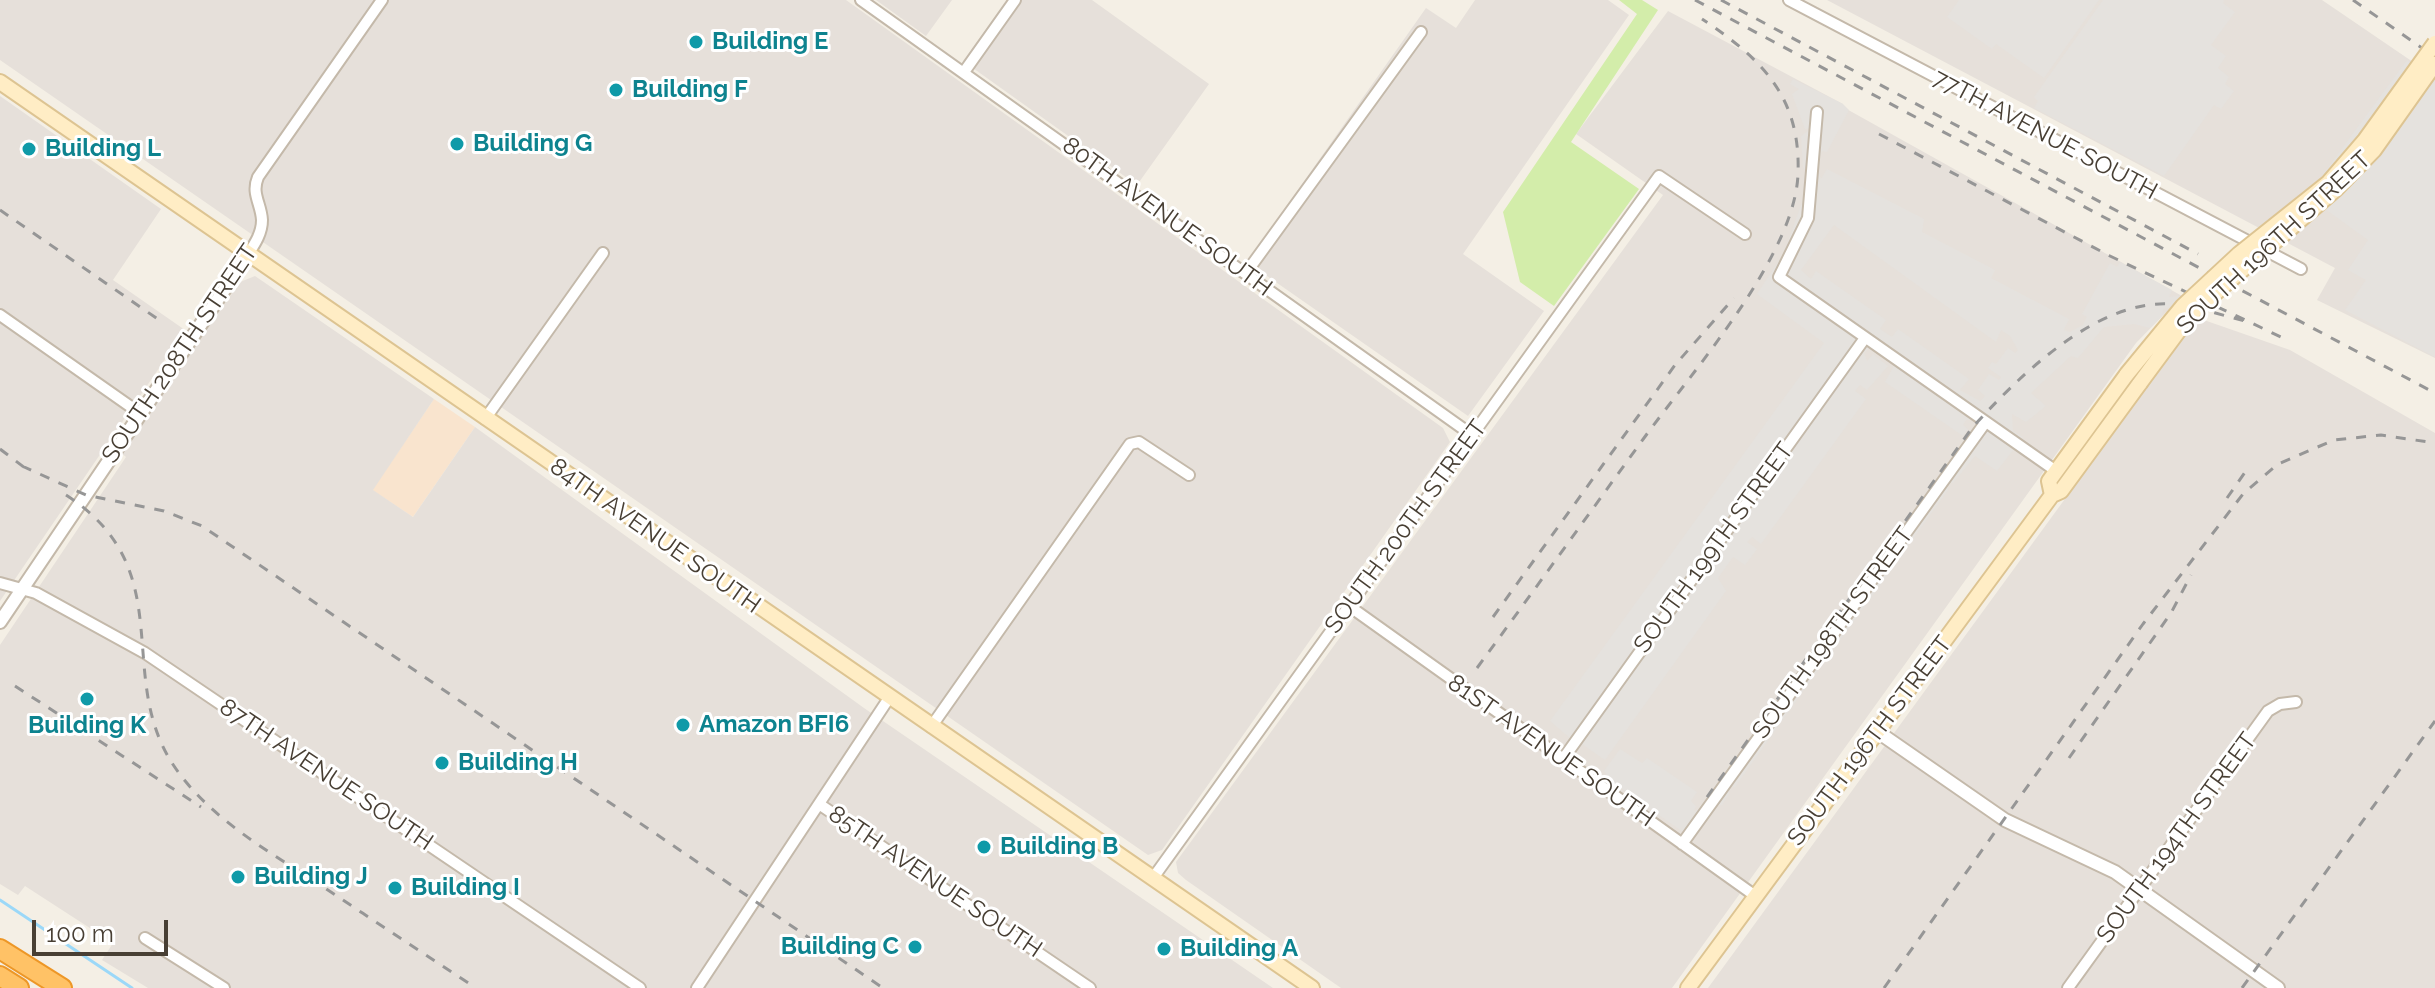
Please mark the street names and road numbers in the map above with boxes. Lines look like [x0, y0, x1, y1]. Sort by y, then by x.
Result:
street label: 77TH AVENUE SOUTH [1928, 64, 2162, 206]
street label: 80TH AVENUE SOUTH [1057, 131, 1277, 303]
street label: SOUTH 196TH STREET [2171, 145, 2377, 341]
street label: SOUTH 208TH STREET [96, 239, 264, 469]
street label: SOUTH 200TH STREET [1319, 415, 1493, 639]
street label: SOUTH 199TH STREET [1628, 437, 1800, 659]
street label: 84TH AVENUE SOUTH [544, 452, 766, 620]
street label: SOUTH 198TH STREET [1746, 521, 1920, 745]
street label: SOUTH 196TH STREET [1782, 630, 1958, 852]
street label: 81ST AVENUE SOUTH [1442, 669, 1660, 833]
street label: 87TH AVENUE SOUTH [214, 693, 438, 857]
street label: SOUTH 194TH STREET [2091, 727, 2263, 949]
street label: 85TH AVENUE SOUTH [823, 800, 1047, 964]

